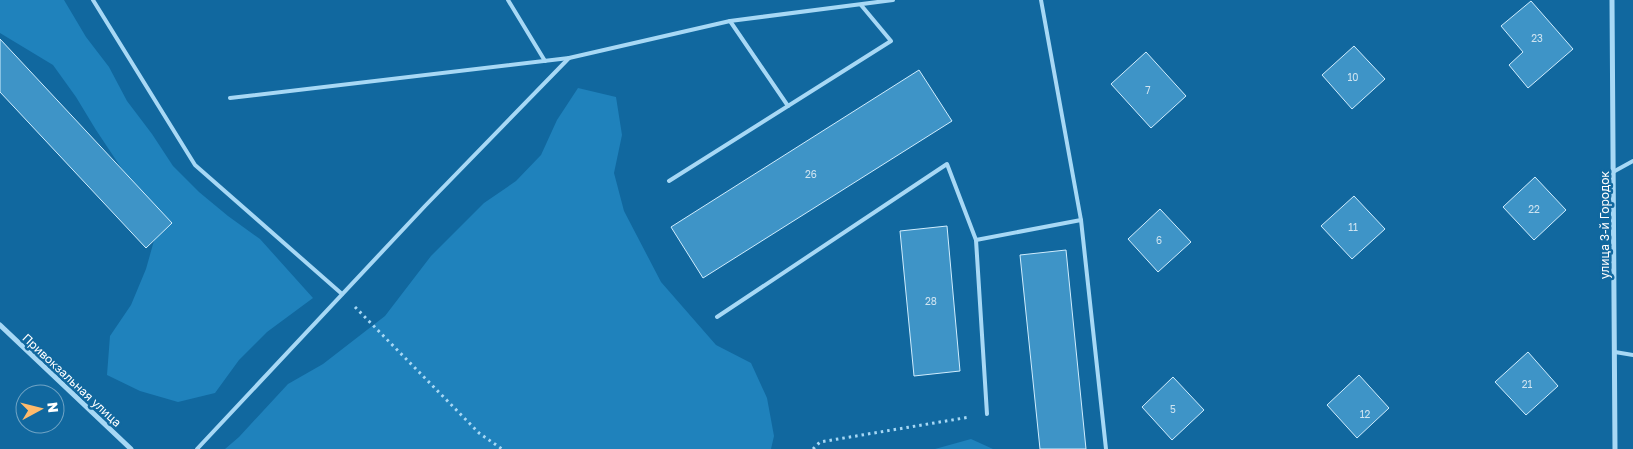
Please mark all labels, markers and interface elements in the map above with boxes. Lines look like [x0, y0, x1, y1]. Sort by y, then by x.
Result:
house number: 23 [1531, 32, 1543, 44]
house number: 10 [1347, 71, 1359, 83]
house number: 7 [1145, 84, 1151, 96]
house number: 26 [805, 168, 817, 180]
street label: улица 3-й Городок [1597, 171, 1612, 279]
house number: 22 [1528, 203, 1540, 215]
house number: 11 [1348, 221, 1358, 233]
house number: 6 [1156, 234, 1162, 246]
house number: 28 [925, 295, 937, 307]
street label: Привокзальная улица [19, 330, 125, 430]
house number: 21 [1522, 378, 1532, 390]
north arrow [15, 384, 65, 434]
text: N [44, 401, 62, 414]
house number: 5 [1170, 403, 1176, 415]
house number: 12 [1360, 408, 1371, 420]

